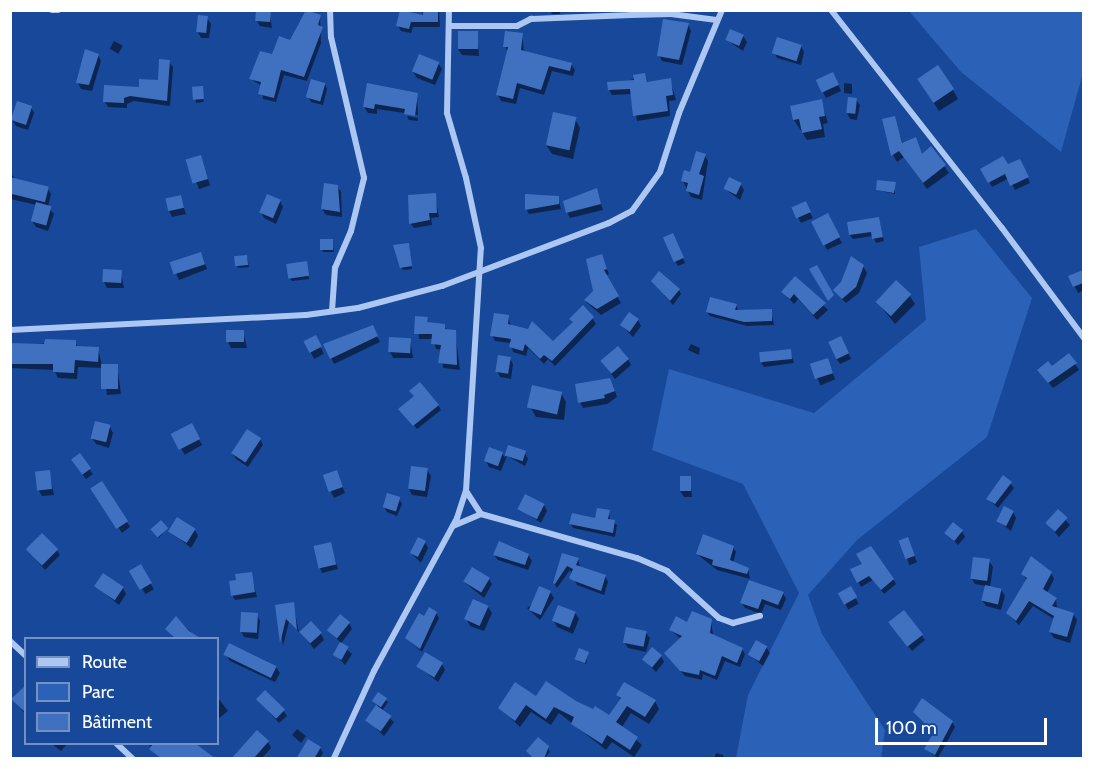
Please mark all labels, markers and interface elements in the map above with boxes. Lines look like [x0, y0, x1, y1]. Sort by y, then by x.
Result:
legend [24, 637, 219, 745]
text: Route [82, 651, 127, 673]
text: Parc [82, 681, 114, 703]
scale bar [878, 706, 1050, 744]
text: Bâtiment [82, 711, 152, 733]
text: 100 m [886, 717, 937, 739]

